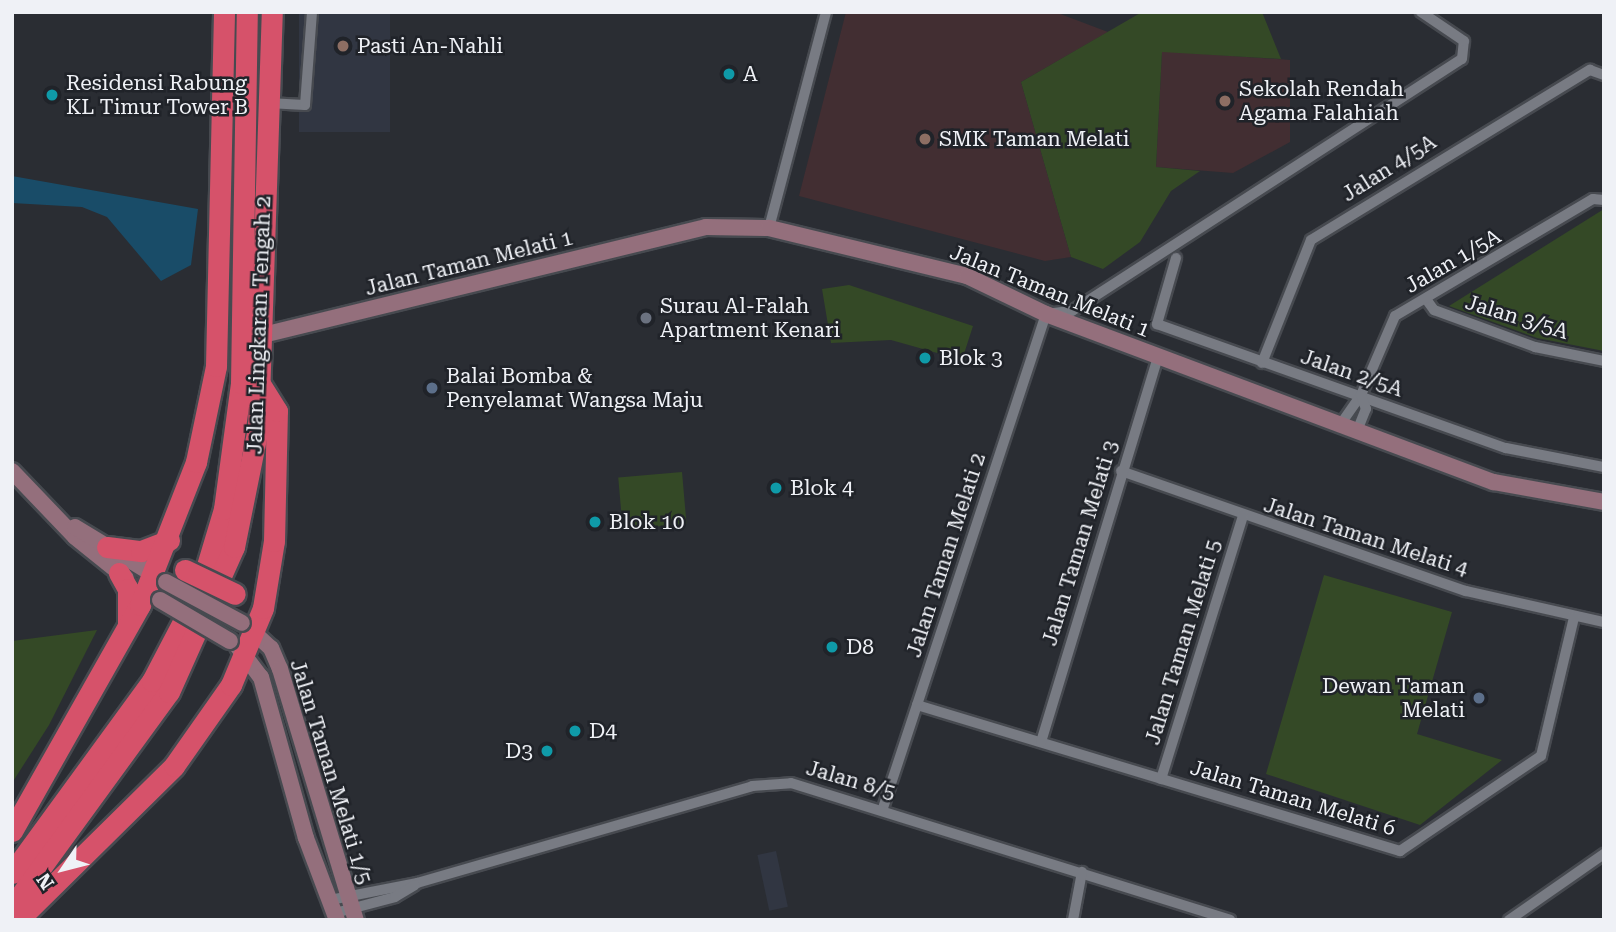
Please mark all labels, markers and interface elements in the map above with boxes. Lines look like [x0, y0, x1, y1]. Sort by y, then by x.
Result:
place label: Pasti An-Nahli [357, 33, 503, 59]
marker: Pasti An-Nahli [335, 38, 351, 54]
place label: A [743, 61, 758, 87]
marker: A [721, 66, 737, 82]
place label: Residensi Rabung KL Timur Tower B [66, 70, 248, 120]
place label: Sekolah Rendah Agama Falahiah [1239, 76, 1404, 126]
marker: Residensi Rabung KL Timur Tower B [44, 87, 60, 103]
marker: Sekolah Rendah Agama Falahiah [1217, 93, 1233, 109]
place label: SMK Taman Melati [939, 126, 1129, 152]
street label: Jalan 4/5A [1337, 129, 1441, 207]
marker: SMK Taman Melati [917, 131, 933, 147]
street label: Jalan Lingkaran Tengah 2 [242, 195, 276, 455]
street label: Jalan 1/5A [1401, 223, 1505, 299]
street label: Jalan Taman Melati 1 [362, 225, 576, 301]
street label: Jalan Taman Melati 1 [946, 239, 1154, 343]
street label: Jalan 3/5A [1462, 289, 1572, 345]
place label: Surau Al-Falah Apartment Kenari [660, 293, 840, 343]
marker: Surau Al-Falah Apartment Kenari [638, 310, 654, 326]
street label: Jalan 2/5A [1298, 344, 1406, 402]
place label: Blok 3 [939, 345, 1003, 371]
marker: Blok 3 [917, 350, 933, 366]
place label: Balai Bomba & Penyelamat Wangsa Maju [446, 363, 703, 413]
marker: Balai Bomba & Penyelamat Wangsa Maju [424, 380, 440, 396]
street label: Jalan Taman Melati 3 [1037, 437, 1123, 649]
street label: Jalan Taman Melati 2 [901, 450, 991, 660]
place label: Blok 4 [790, 475, 854, 501]
marker: Blok 4 [768, 480, 784, 496]
street label: Jalan Taman Melati 4 [1261, 492, 1471, 582]
place label: Blok 10 [609, 509, 685, 535]
marker: Blok 10 [587, 514, 603, 530]
street label: Jalan Taman Melati 5 [1140, 536, 1226, 748]
place label: D8 [846, 634, 874, 660]
marker: D8 [824, 639, 840, 655]
street label: Jalan Taman Melati 1/5 [285, 656, 377, 888]
place label: Dewan Taman Melati [1322, 673, 1465, 723]
marker: Dewan Taman Melati [1471, 690, 1487, 706]
place label: D4 [589, 718, 617, 744]
marker: D4 [567, 723, 583, 739]
place label: D3 [505, 738, 533, 764]
marker: D3 [539, 743, 555, 759]
street label: Jalan 8/5 [803, 755, 899, 805]
street label: Jalan Taman Melati 6 [1187, 755, 1399, 841]
north arrow [28, 834, 98, 904]
text: N [32, 869, 59, 894]

